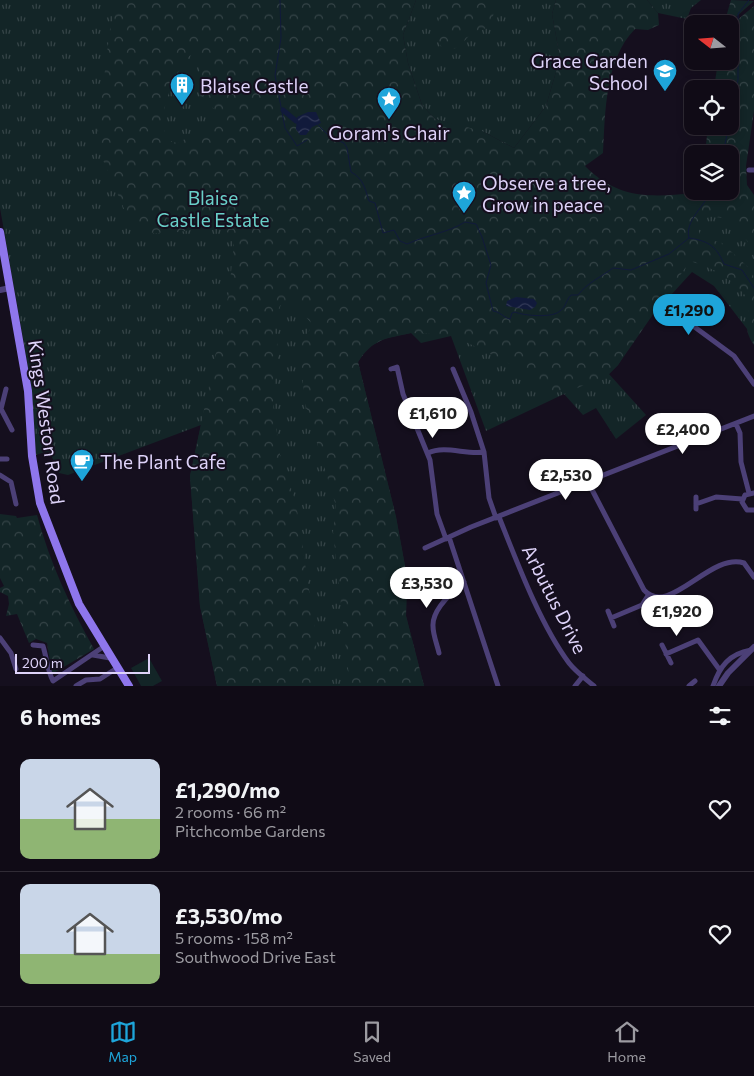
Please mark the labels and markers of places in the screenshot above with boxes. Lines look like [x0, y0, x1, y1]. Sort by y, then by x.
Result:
place label: Grace Garden School [531, 49, 648, 94]
school or university icon: Grace Garden School [652, 58, 678, 92]
building icon: Blaise Castle [169, 72, 195, 106]
place label: Blaise Castle [200, 74, 308, 97]
place icon: Goram's Chair [376, 86, 402, 120]
place label: Goram's Chair [328, 121, 450, 144]
place label: Observe a tree, Grow in peace [482, 171, 611, 216]
place icon: Observe a tree, Grow in peace [451, 180, 477, 214]
pin: £1,290 [648, 294, 730, 336]
pin: £1,610 [392, 396, 474, 439]
pin: £2,400 [642, 412, 724, 455]
cafe icon: The Plant Cafe [69, 448, 95, 482]
place label: The Plant Cafe [100, 450, 226, 473]
pin: £2,530 [525, 458, 607, 501]
pin: £3,530 [386, 566, 468, 609]
pin: £1,920 [636, 594, 718, 637]

